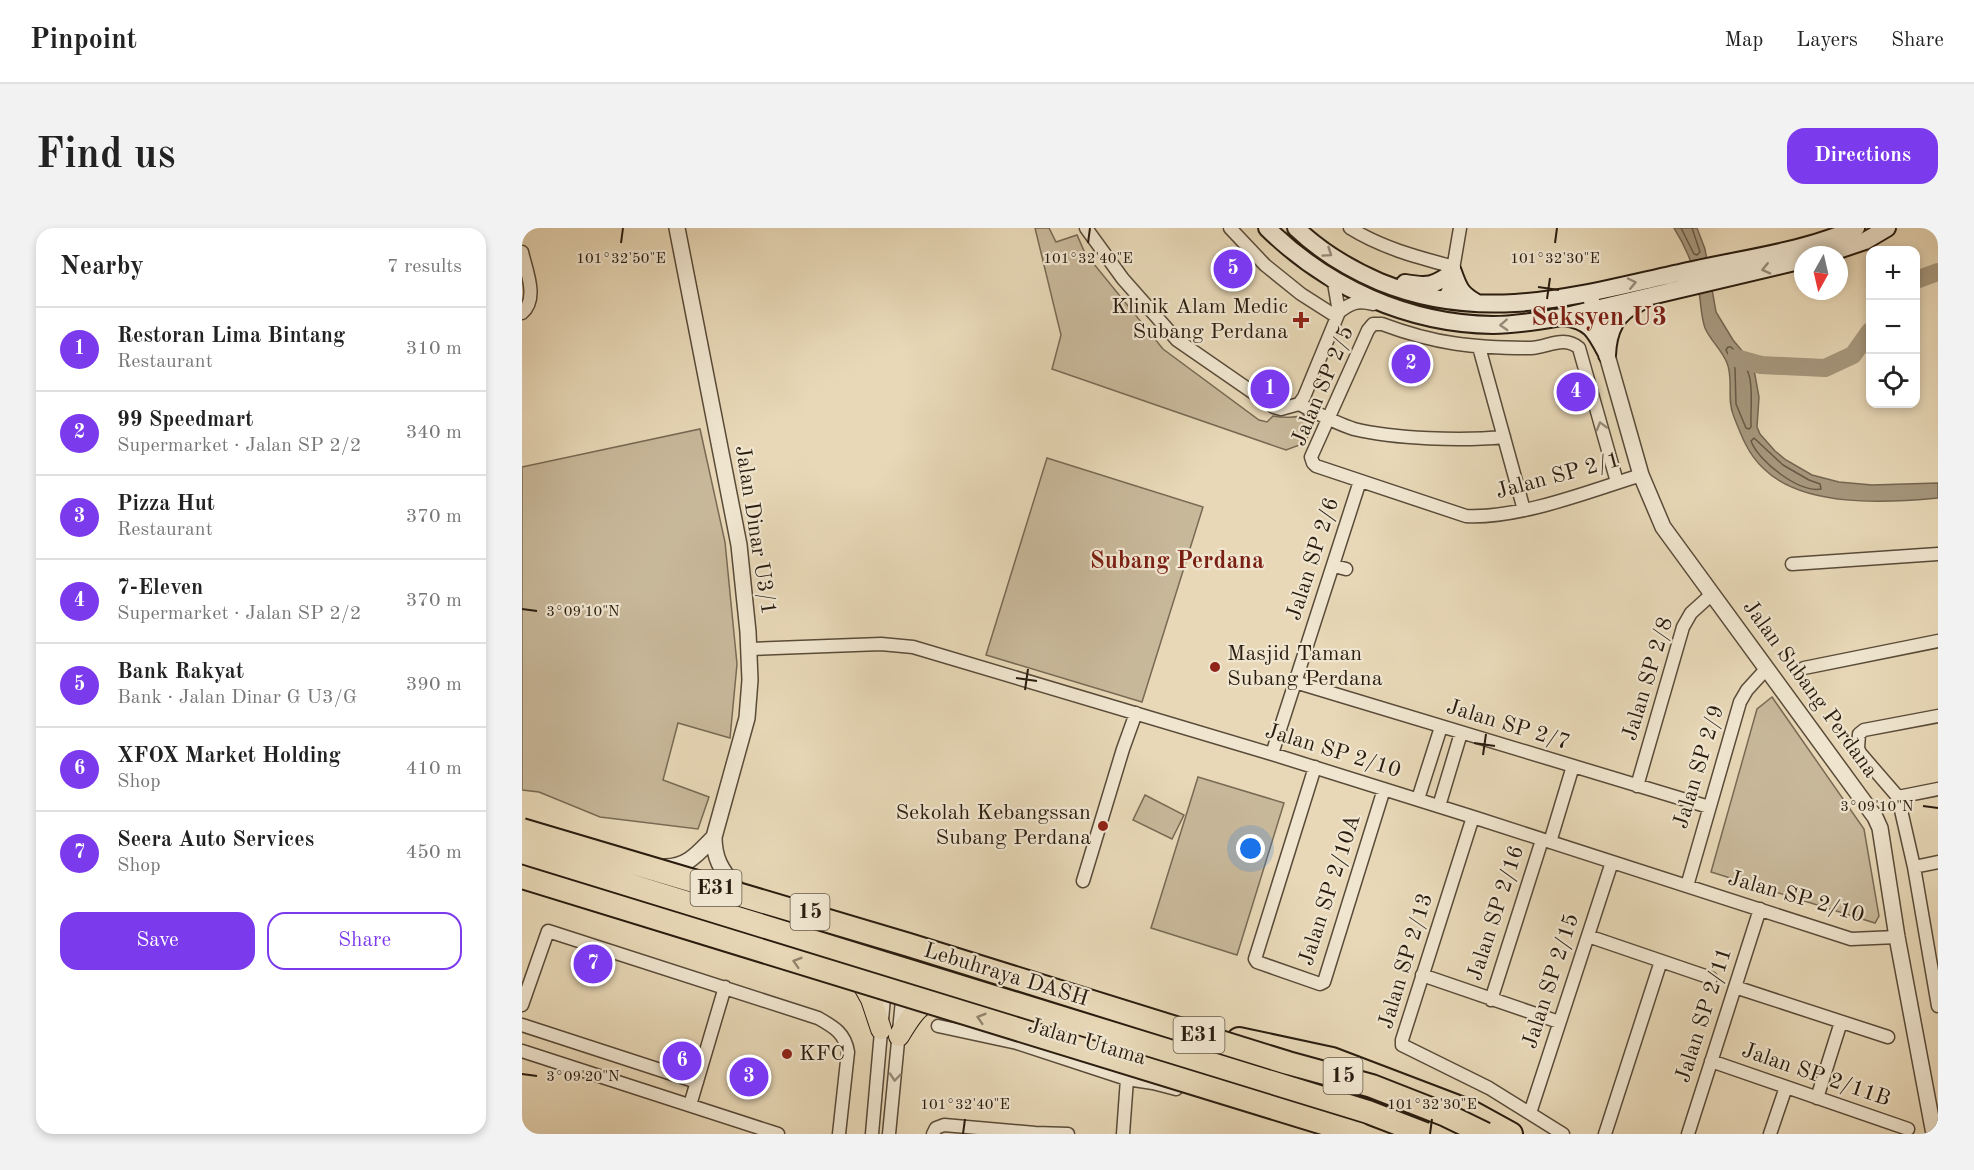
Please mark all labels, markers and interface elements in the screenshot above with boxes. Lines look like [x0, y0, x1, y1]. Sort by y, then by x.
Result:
text: Pinpoint [30, 27, 137, 55]
text: Map [1724, 30, 1763, 51]
text: Layers [1796, 30, 1858, 51]
text: Share [1891, 30, 1944, 51]
button: Directions [1787, 128, 1938, 184]
text: Find us [36, 135, 175, 177]
pin: 5 [1214, 246, 1252, 291]
one-way arrow [1322, 246, 1332, 258]
north arrow [1794, 246, 1848, 300]
map controls [1866, 246, 1920, 408]
button: + [1866, 246, 1920, 300]
text: 101°32'50"E [576, 252, 666, 267]
text: 101°32'40"E [1043, 252, 1133, 267]
text: 101°32'30"E [1510, 252, 1600, 267]
text: Nearby [60, 254, 144, 280]
text: 7 results [387, 257, 462, 277]
one-way arrow [1761, 262, 1771, 275]
one-way arrow [1627, 277, 1637, 290]
place label: Klinik Alam Medic Subang Perdana [1111, 296, 1288, 343]
button: − [1866, 300, 1920, 354]
district label: Seksyen U3 [1531, 305, 1667, 331]
marker: Klinik Alam Medic Subang Perdana [1292, 311, 1310, 329]
one-way arrow [1499, 318, 1508, 331]
street label: Jalan SP 2/5 [1288, 323, 1358, 449]
text: Restoran Lima Bintang [117, 325, 345, 347]
text: 1 [74, 339, 85, 359]
text: 310 m [406, 339, 462, 359]
pin: 2 [1392, 342, 1430, 386]
text: Restaurant [117, 352, 213, 372]
button: locate [1866, 354, 1920, 408]
pin: 1 [1250, 366, 1290, 412]
pin: 4 [1556, 370, 1596, 414]
text: 99 Speedmart [117, 409, 253, 431]
one-way arrow [1596, 421, 1608, 432]
text: 2 [74, 423, 85, 443]
text: 340 m [406, 423, 462, 443]
text: Supermarket · Jalan SP 2/2 [117, 436, 361, 456]
street label: Jalan Dinar U3/1 [731, 444, 779, 616]
street label: Jalan SP 2/1 [1493, 449, 1623, 503]
text: Pizza Hut [117, 493, 215, 515]
street label: Jalan SP 2/6 [1283, 495, 1343, 623]
text: 3 [74, 507, 85, 527]
text: 370 m [406, 507, 462, 527]
text: Restaurant [117, 520, 213, 540]
district label: Subang Perdana [1090, 550, 1264, 574]
text: 7-Eleven [117, 577, 203, 599]
text: 4 [74, 591, 85, 611]
text: 370 m [406, 591, 462, 611]
street label: Jalan Subang Perdana [1738, 596, 1882, 782]
text: Supermarket · Jalan SP 2/2 [117, 604, 361, 624]
text: 3°09'10"N [546, 605, 620, 620]
street label: Jalan SP 2/8 [1619, 615, 1677, 743]
place label: Masjid Taman Subang Perdana [1227, 643, 1383, 690]
marker: Masjid Taman Subang Perdana [1208, 660, 1222, 674]
text: Bank Rakyat [117, 661, 244, 683]
text: 5 [74, 675, 85, 695]
text: 390 m [406, 675, 462, 695]
text: Bank · Jalan Dinar G U3/G [117, 688, 357, 708]
street label: Jalan SP 2/7 [1444, 696, 1572, 754]
street label: Jalan SP 2/9 [1670, 703, 1728, 831]
street label: Jalan SP 2/10 [1263, 720, 1403, 782]
text: XFOX Market Holding [117, 745, 341, 767]
text: 6 [74, 759, 85, 779]
text: 410 m [406, 759, 462, 779]
text: Shop [117, 772, 161, 792]
text: 3°09'10"N [1840, 800, 1914, 815]
place label: Sekolah Kebangssan Subang Perdana [895, 802, 1091, 849]
street label: Jalan SP 2/10A [1295, 812, 1365, 968]
marker: Sekolah Kebangssan Subang Perdana [1096, 819, 1110, 833]
text: Seera Auto Services [117, 829, 314, 851]
your location [1236, 834, 1265, 863]
text: 7 [74, 843, 85, 863]
text: 450 m [406, 843, 462, 863]
street label: Jalan SP 2/16 [1464, 843, 1528, 983]
text: Shop [117, 856, 161, 876]
street label: Jalan SP 2/10 [1725, 867, 1867, 927]
road number: E31 [690, 870, 742, 906]
street label: Jalan SP 2/13 [1375, 891, 1437, 1031]
road number: 15 [790, 894, 830, 930]
street label: Jalan SP 2/15 [1519, 911, 1583, 1051]
button: Save [60, 912, 255, 970]
button: Share [267, 912, 462, 970]
street label: Lebuhraya DASH [921, 939, 1091, 1011]
pin: 7 [574, 942, 612, 986]
street label: Jalan SP 2/11 [1672, 945, 1736, 1085]
one-way arrow [792, 957, 803, 969]
one-way arrow [977, 1013, 987, 1025]
street label: Jalan Utama [1025, 1015, 1149, 1069]
road number: E31 [1174, 1017, 1224, 1053]
pin: 6 [662, 1038, 702, 1084]
street label: Jalan SP 2/11B [1739, 1039, 1893, 1111]
place label: KFC [799, 1043, 845, 1065]
marker: KFC [780, 1047, 794, 1061]
pin: 3 [730, 1054, 768, 1100]
road number: 15 [1324, 1058, 1362, 1094]
text: 3°09'20"N [546, 1070, 620, 1085]
one-way arrow [889, 1072, 902, 1081]
text: 101°32'40"E [920, 1098, 1010, 1113]
text: 101°32'30"E [1387, 1098, 1477, 1113]

